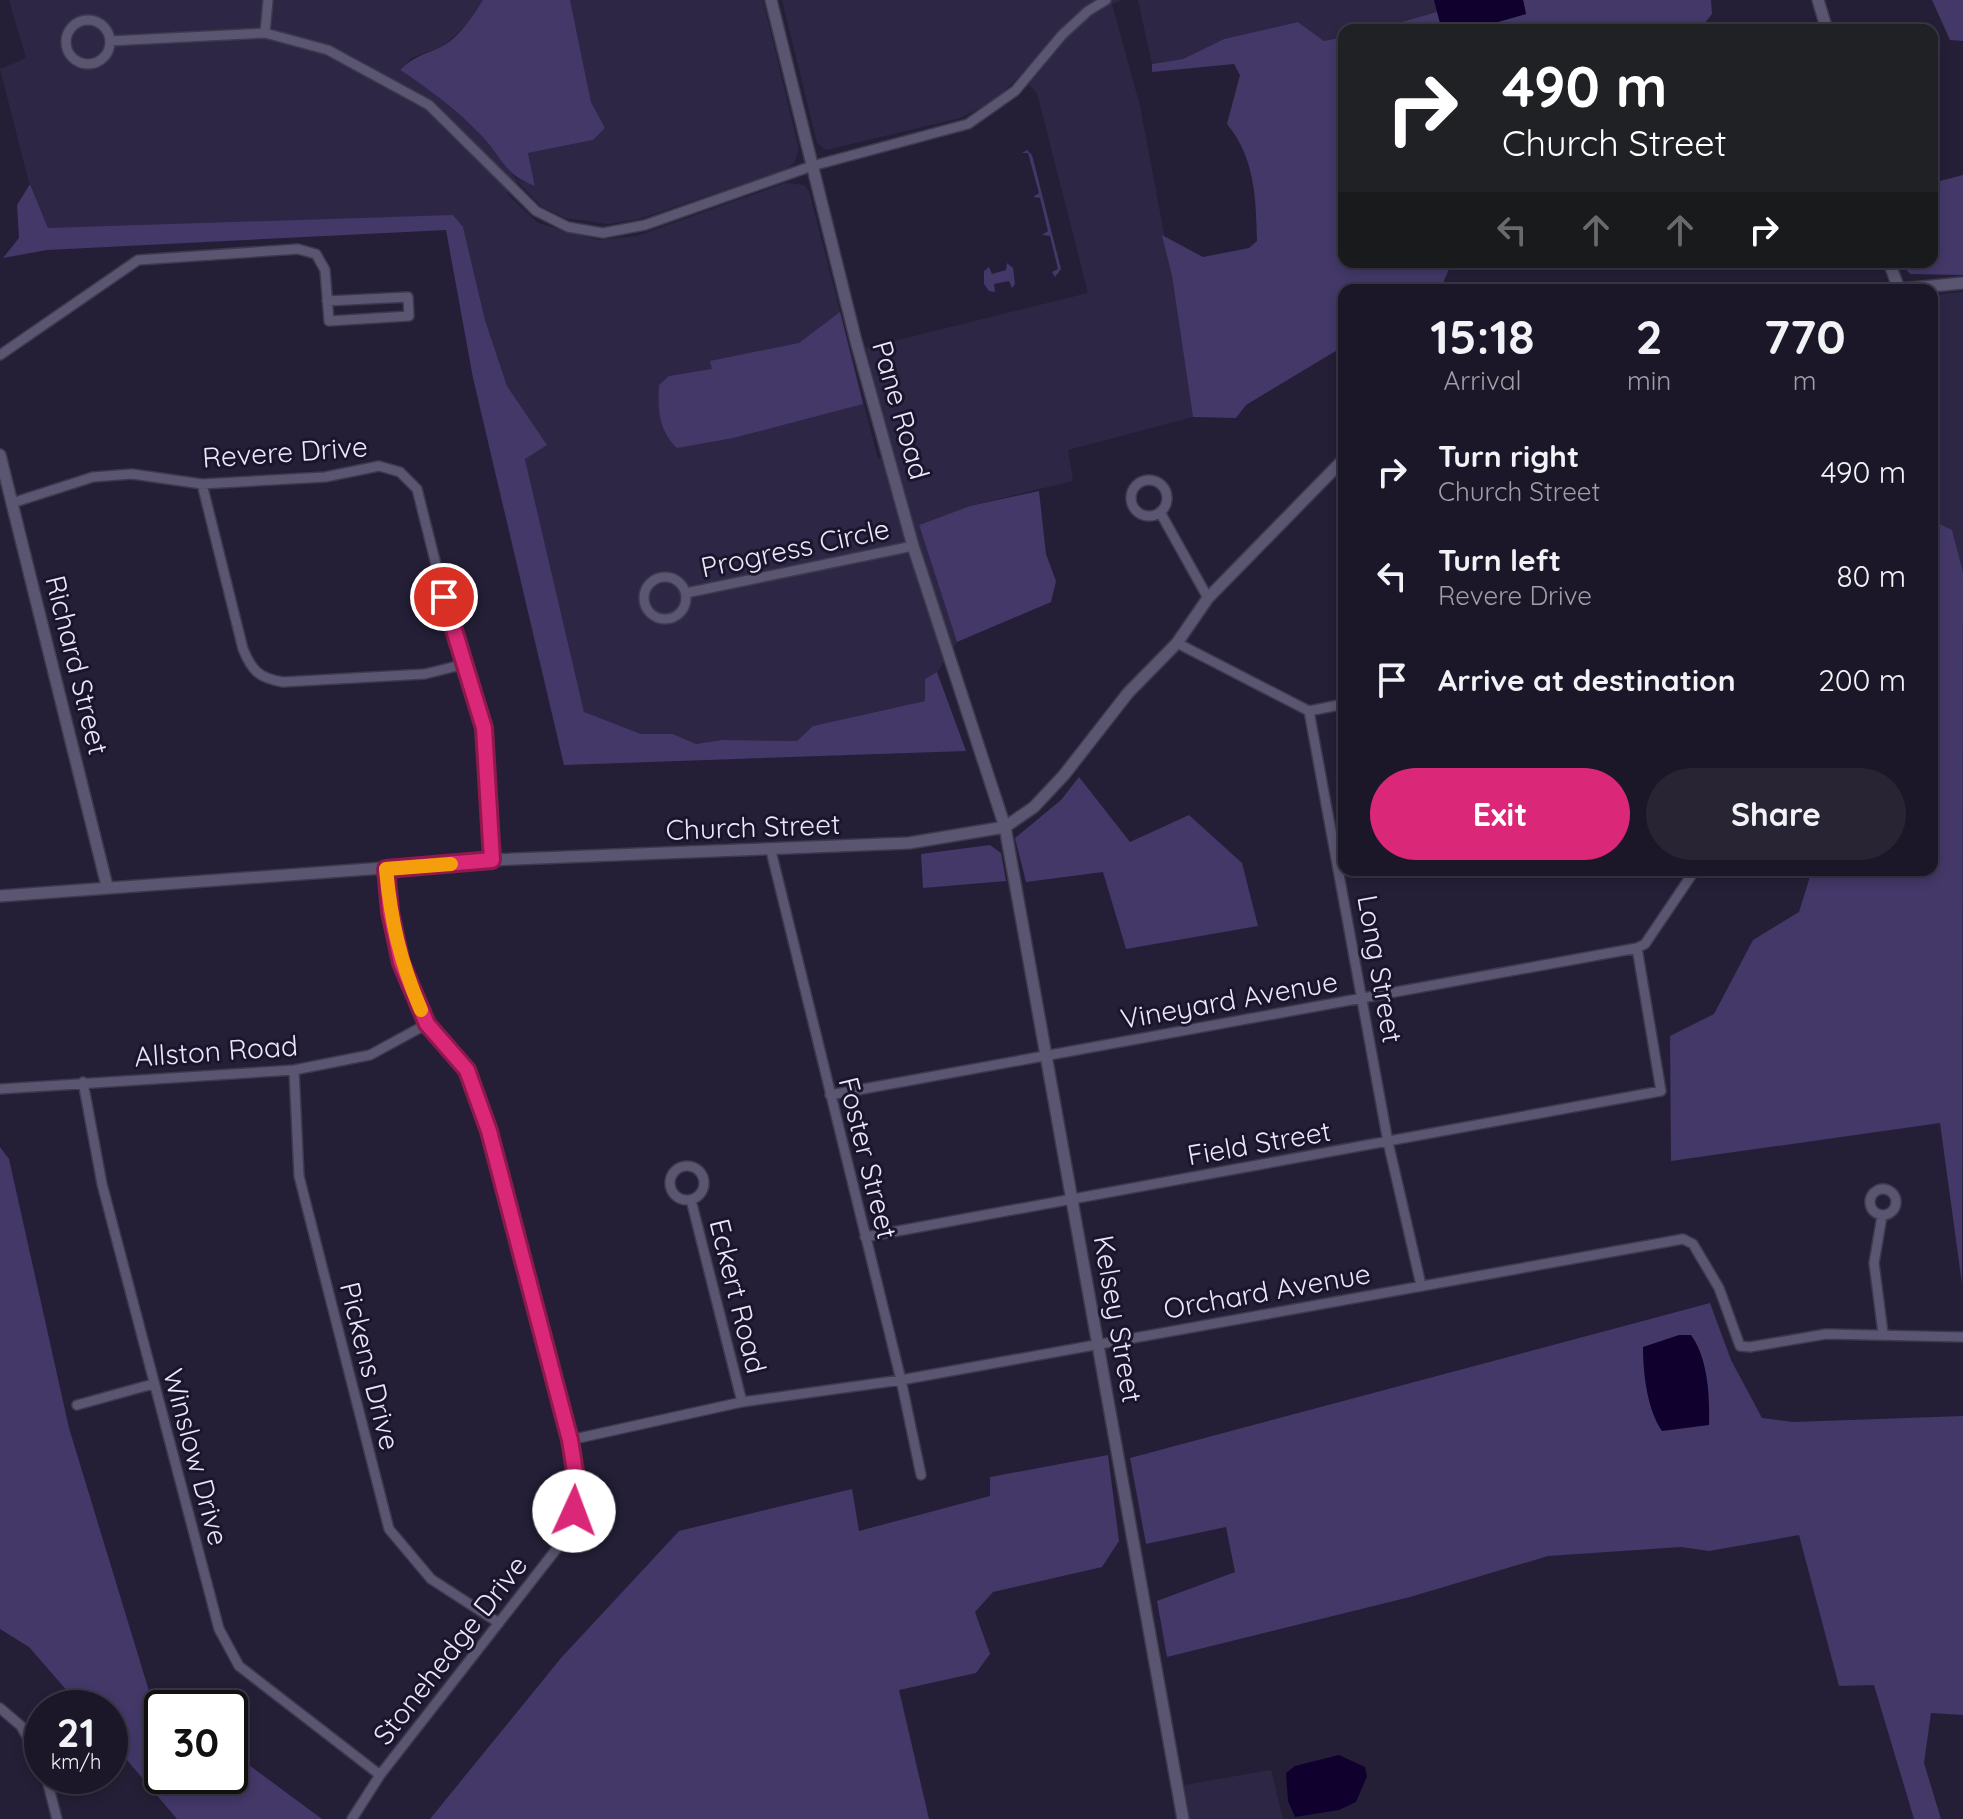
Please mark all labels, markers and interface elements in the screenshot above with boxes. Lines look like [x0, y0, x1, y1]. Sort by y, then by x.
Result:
text: 490 m [1502, 51, 1667, 121]
icon: right [1370, 56, 1474, 160]
text: Church Street [1502, 120, 1727, 165]
icon: left [1490, 208, 1534, 252]
icon: ahead [1574, 208, 1618, 252]
icon: ahead [1658, 208, 1702, 252]
icon: right [1742, 208, 1786, 252]
text: 15:18 [1430, 306, 1535, 366]
text: 2 [1635, 306, 1663, 366]
text: 770 [1764, 306, 1846, 366]
street label: Pane Road [865, 336, 938, 483]
text: Arrival [1444, 364, 1521, 397]
text: min [1627, 364, 1671, 397]
text: m [1793, 364, 1816, 397]
street label: Revere Drive [201, 428, 369, 475]
text: Turn right [1438, 437, 1579, 475]
icon: right [1370, 450, 1414, 494]
text: 490 m [1821, 453, 1906, 491]
text: Church Street [1438, 475, 1600, 508]
street label: Progress Circle [697, 510, 892, 585]
text: Turn left [1438, 541, 1561, 579]
icon: left [1370, 554, 1414, 598]
text: 80 m [1836, 557, 1906, 595]
pin [410, 563, 478, 631]
street label: Richard Street [38, 572, 117, 758]
icon: arrive [422, 575, 466, 619]
text: Revere Drive [1438, 579, 1592, 612]
icon: arrive [1370, 658, 1414, 702]
text: Arrive at destination [1438, 661, 1736, 699]
text: 200 m [1818, 661, 1906, 699]
button: Exit [1370, 768, 1630, 860]
button: Share [1646, 768, 1906, 860]
street label: Church Street [665, 806, 841, 847]
street label: Long Street [1350, 892, 1411, 1046]
street label: Vineyard Avenue [1118, 963, 1340, 1036]
street label: Allston Road [133, 1027, 299, 1074]
street label: Foster Street [831, 1073, 905, 1242]
street label: Field Street [1184, 1113, 1333, 1172]
street label: Eckert Road [702, 1215, 775, 1377]
street label: Kelsey Street [1087, 1232, 1150, 1405]
street label: Orchard Avenue [1161, 1255, 1373, 1326]
street label: Pickens Drive [333, 1278, 408, 1453]
street label: Winslow Drive [156, 1365, 237, 1549]
position arrow [532, 1469, 616, 1553]
street label: Stonehedge Drive [365, 1548, 534, 1751]
speed limit sign: 30 [144, 1690, 248, 1794]
text: 21 [57, 1707, 95, 1757]
text: km/h [51, 1749, 101, 1774]

